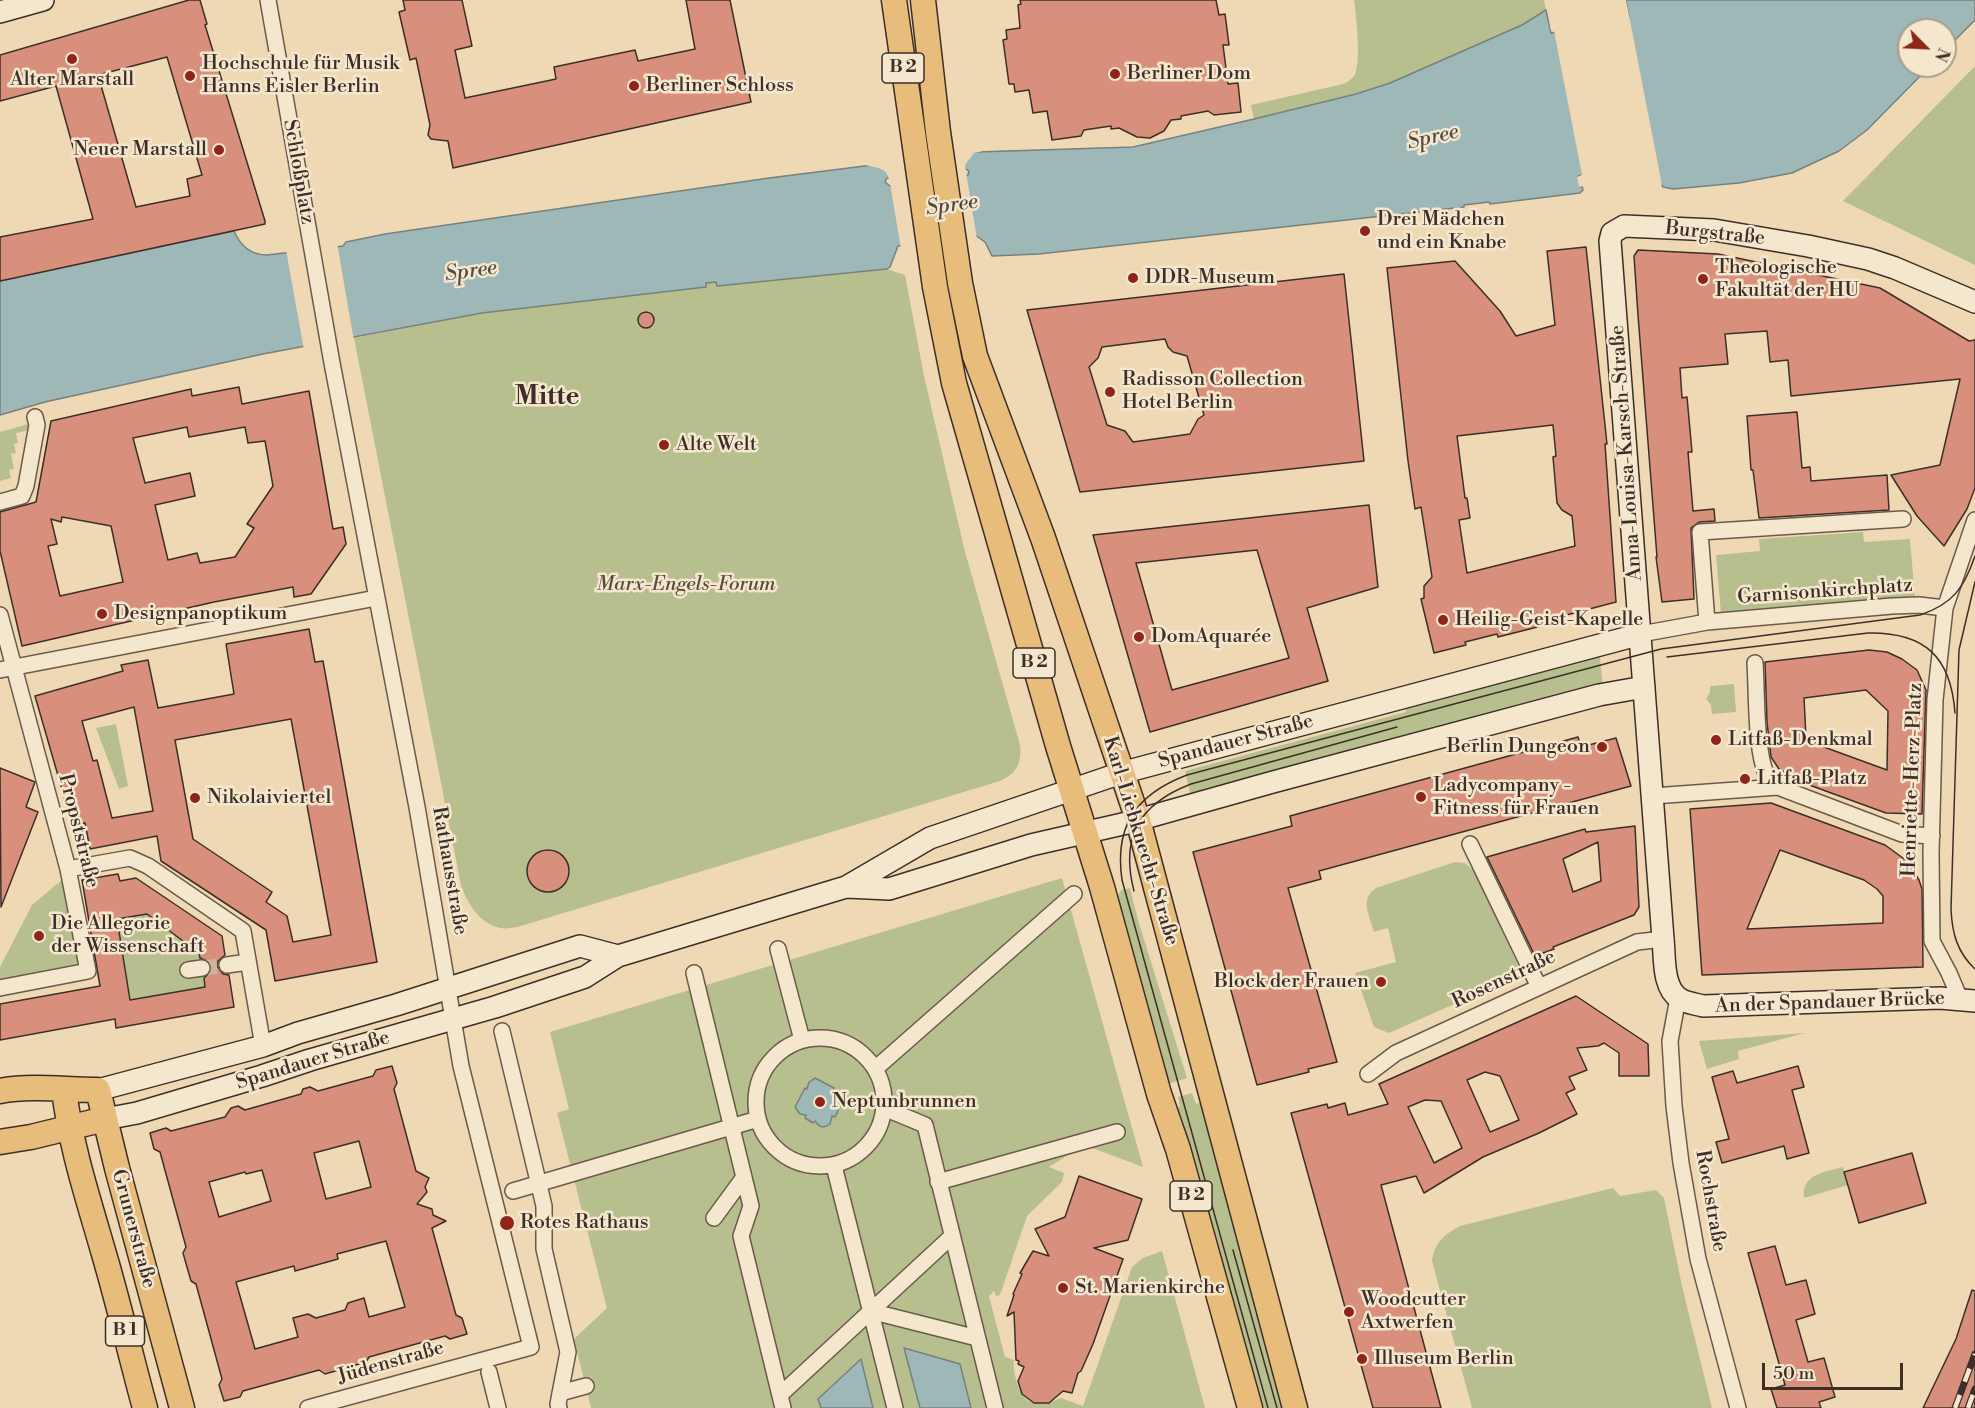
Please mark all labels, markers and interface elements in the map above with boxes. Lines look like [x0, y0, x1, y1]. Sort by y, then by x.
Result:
north arrow [1897, 18, 1957, 78]
text: N [1930, 45, 1953, 64]
marker: Alter Marstall [65, 52, 79, 66]
place label: Hochschule für Musik Hanns Eisler Berlin [202, 52, 400, 99]
road number: B 2 [882, 53, 924, 83]
place label: Berliner Dom [1127, 62, 1251, 86]
marker: Berliner Dom [1108, 67, 1122, 81]
place label: Alter Marstall [10, 68, 134, 92]
marker: Hochschule für Musik Hanns Eisler Berlin [183, 69, 197, 83]
place label: Berliner Schloss [646, 74, 794, 98]
marker: Berliner Schloss [627, 79, 641, 93]
street label: Schloßplatz [277, 118, 319, 226]
water label: Spree [1405, 120, 1461, 156]
place label: Neuer Marstall [73, 138, 207, 162]
marker: Neuer Marstall [212, 143, 226, 157]
water label: Spree [924, 190, 980, 222]
place label: Drei Mädchen und ein Knabe [1377, 208, 1507, 255]
street label: Burgstraße [1664, 217, 1766, 251]
marker: Drei Mädchen und ein Knabe [1358, 224, 1372, 238]
water label: Spree [443, 256, 499, 288]
place label: Theologische Fakultät der HU [1715, 256, 1859, 303]
place label: DDR-Museum [1145, 266, 1275, 290]
marker: DDR-Museum [1126, 271, 1140, 285]
marker: Theologische Fakultät der HU [1696, 272, 1710, 286]
street label: Anna-Louisa-Karsch-Straße [1606, 324, 1648, 582]
place label: Radisson Collection Hotel Berlin [1122, 368, 1303, 415]
district label: Mitte [515, 382, 579, 414]
marker: Radisson Collection Hotel Berlin [1103, 385, 1117, 399]
place label: Alte Welt [676, 433, 757, 457]
marker: Alte Welt [657, 438, 671, 452]
park label: Marx-Engels-Forum [596, 573, 776, 597]
street label: Garnisonkirchplatz [1736, 574, 1914, 610]
place label: Designpanoptikum [114, 602, 287, 626]
marker: Designpanoptikum [95, 607, 109, 621]
place label: Heilig-Geist-Kapelle [1455, 608, 1643, 632]
marker: Heilig-Geist-Kapelle [1436, 613, 1450, 627]
place label: DomAquarée [1151, 625, 1271, 649]
marker: DomAquarée [1132, 630, 1146, 644]
road number: B 2 [1013, 648, 1055, 678]
street label: Henriette-Herz-Platz [1898, 682, 1928, 878]
street label: Spandauer Straße [1156, 710, 1316, 774]
place label: Litfaß-Denkmal [1728, 728, 1873, 752]
marker: Litfaß-Denkmal [1709, 733, 1723, 747]
street label: Karl-Liebknecht-Straße [1097, 734, 1183, 948]
place label: Berlin Dungeon [1447, 735, 1590, 759]
marker: Berlin Dungeon [1595, 740, 1609, 754]
place label: Litfaß-Platz [1757, 767, 1867, 791]
street label: Propststraße [52, 771, 104, 891]
marker: Litfaß-Platz [1738, 772, 1752, 786]
place label: Ladycompany - Fitness für Frauen [1433, 774, 1599, 821]
place label: Nikolaiviertel [207, 786, 331, 810]
marker: Ladycompany - Fitness für Frauen [1414, 790, 1428, 804]
marker: Nikolaiviertel [188, 791, 202, 805]
street label: Rathausstraße [426, 805, 472, 937]
place label: Die Allegorie der Wissenschaft [51, 912, 205, 959]
marker: Die Allegorie der Wissenschaft [32, 929, 46, 943]
street label: Rosenstraße [1448, 946, 1560, 1014]
place label: Block der Frauen [1214, 970, 1369, 994]
marker: Block der Frauen [1374, 975, 1388, 989]
street label: An der Spandauer Brücke [1715, 987, 1945, 1019]
street label: Spandauer Straße [233, 1026, 393, 1096]
place label: Neptunbrunnen [832, 1090, 977, 1114]
marker: Neptunbrunnen [813, 1095, 827, 1109]
street label: Rochstraße [1689, 1148, 1731, 1254]
street label: Grunerstraße [106, 1167, 160, 1291]
road number: B 2 [1170, 1181, 1212, 1211]
place label: Rotes Rathaus [520, 1211, 649, 1235]
marker: Rotes Rathaus [498, 1214, 516, 1232]
place label: St. Marienkirche [1075, 1276, 1225, 1300]
marker: St. Marienkirche [1056, 1281, 1070, 1295]
place label: Woodcutter Axtwerfen [1361, 1288, 1466, 1335]
marker: Woodcutter Axtwerfen [1342, 1305, 1356, 1319]
road number: B 1 [106, 1316, 144, 1346]
street label: Jüdenstraße [335, 1336, 447, 1390]
place label: Illuseum Berlin [1374, 1347, 1514, 1371]
scale bar [1765, 1351, 1906, 1389]
marker: Illuseum Berlin [1355, 1352, 1369, 1366]
text: 50 m [1773, 1362, 1814, 1385]

